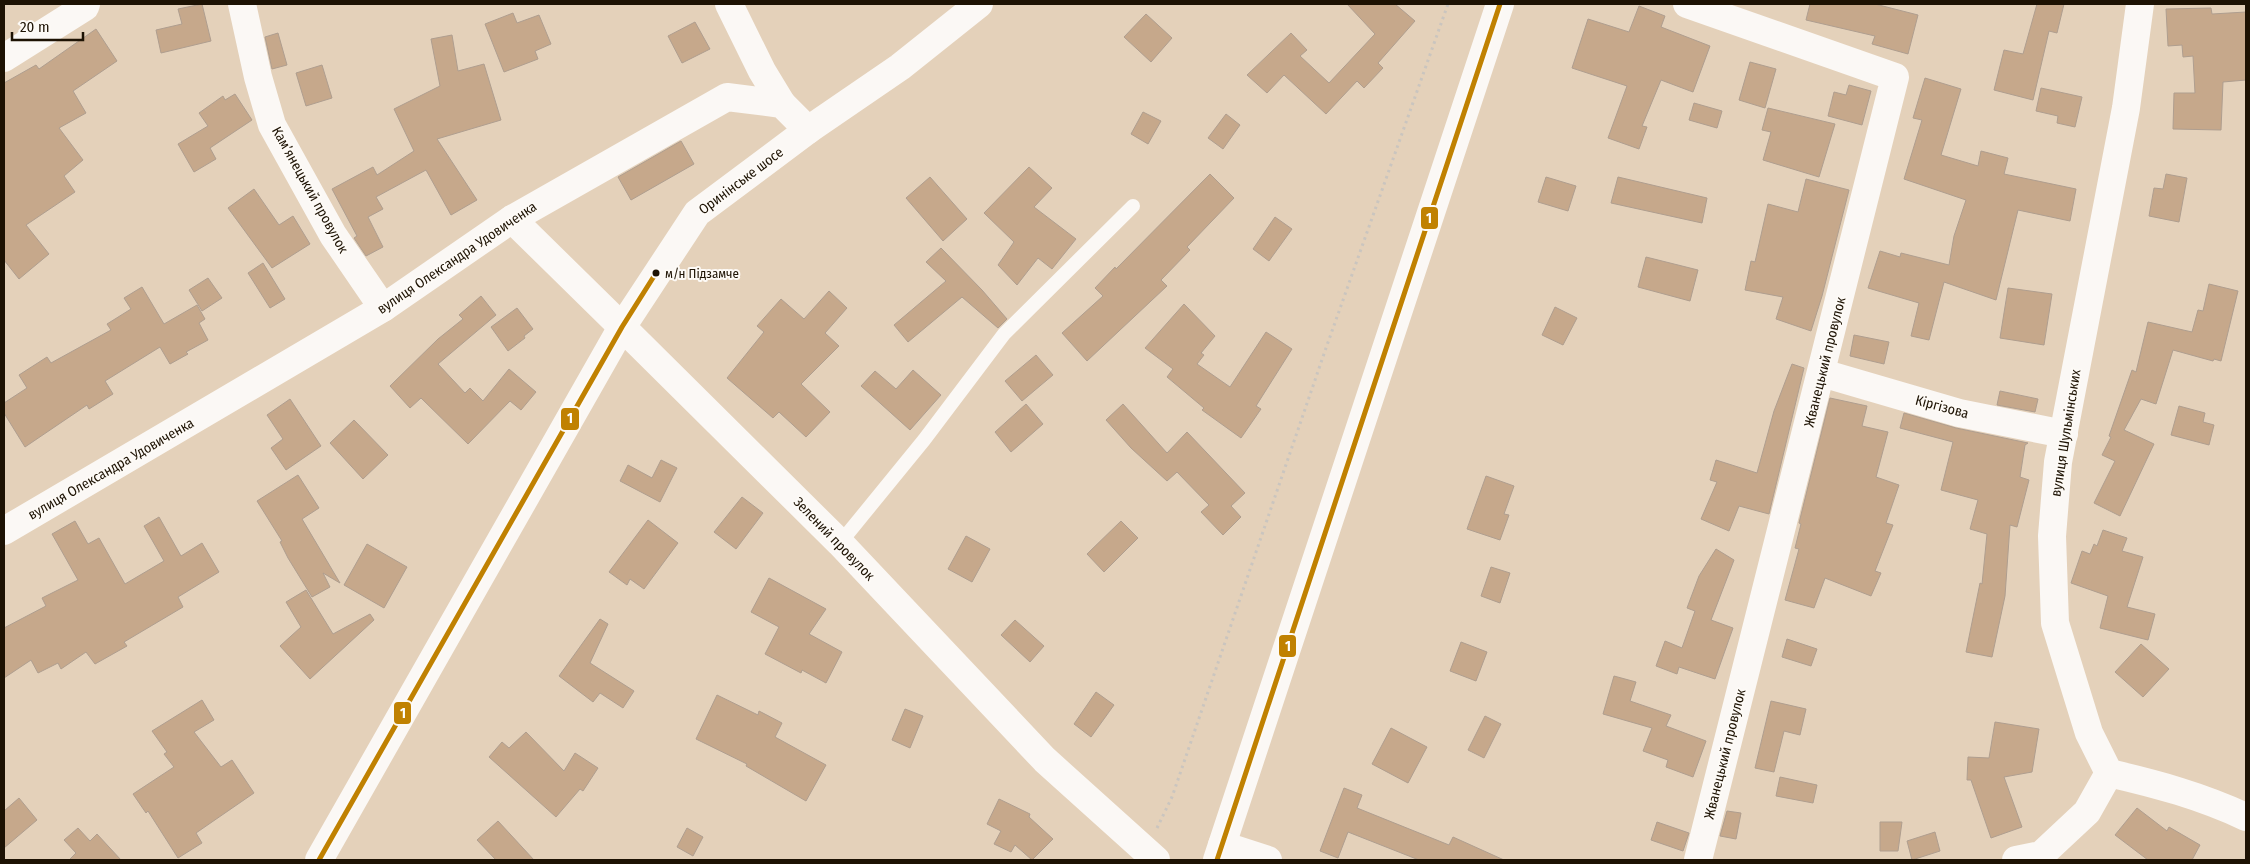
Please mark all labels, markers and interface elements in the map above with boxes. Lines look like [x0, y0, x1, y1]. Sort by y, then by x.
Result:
scale bar [12, 10, 84, 42]
text: 20 m [20, 18, 50, 36]
street label: Камʼянецький провулок [268, 124, 352, 257]
street label: Оринінське шосе [695, 144, 787, 218]
street label: вулиця Олександра Удовиченка [374, 198, 540, 318]
line badge: 1 [1420, 206, 1439, 230]
text: 1 [1426, 210, 1432, 227]
place label: м/н Підзамче [665, 266, 739, 281]
marker: м/н Підзамче [651, 268, 661, 278]
street label: Жванецький провулок [1801, 295, 1850, 429]
street label: вулиця Шульмінських [2048, 367, 2085, 498]
street label: Кіргізова [1913, 392, 1971, 422]
line badge: 1 [560, 407, 580, 431]
text: 1 [567, 410, 573, 427]
street label: вулиця Олександра Удовиченка [25, 414, 197, 524]
street label: Зелений провулок [790, 494, 878, 585]
line badge: 1 [1278, 634, 1297, 658]
text: 1 [1285, 638, 1291, 655]
street label: Жванецький провулок [1701, 687, 1750, 821]
line badge: 1 [393, 701, 412, 725]
text: 1 [400, 705, 406, 722]

